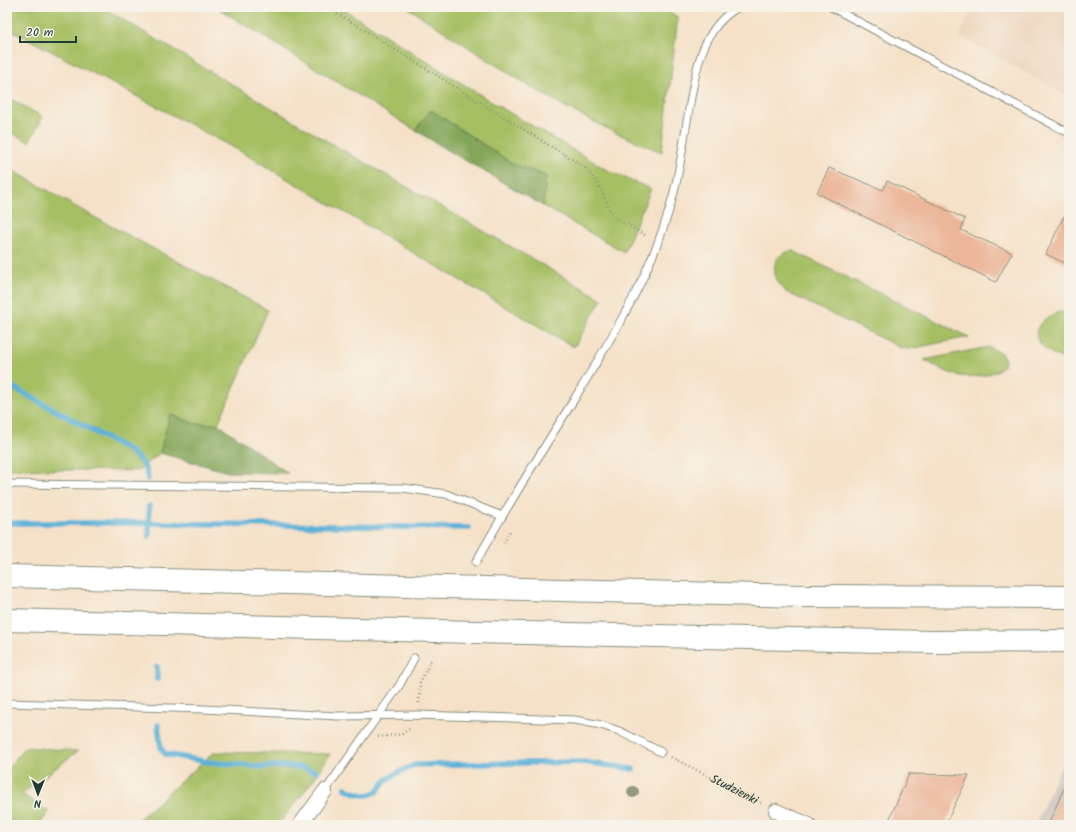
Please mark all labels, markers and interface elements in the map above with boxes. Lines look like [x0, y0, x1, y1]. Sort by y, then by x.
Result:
scale bar [20, 18, 76, 44]
text: 20 m [26, 23, 54, 42]
street label: Studzienki [707, 769, 762, 810]
north arrow [18, 774, 58, 814]
text: N [34, 794, 41, 812]

